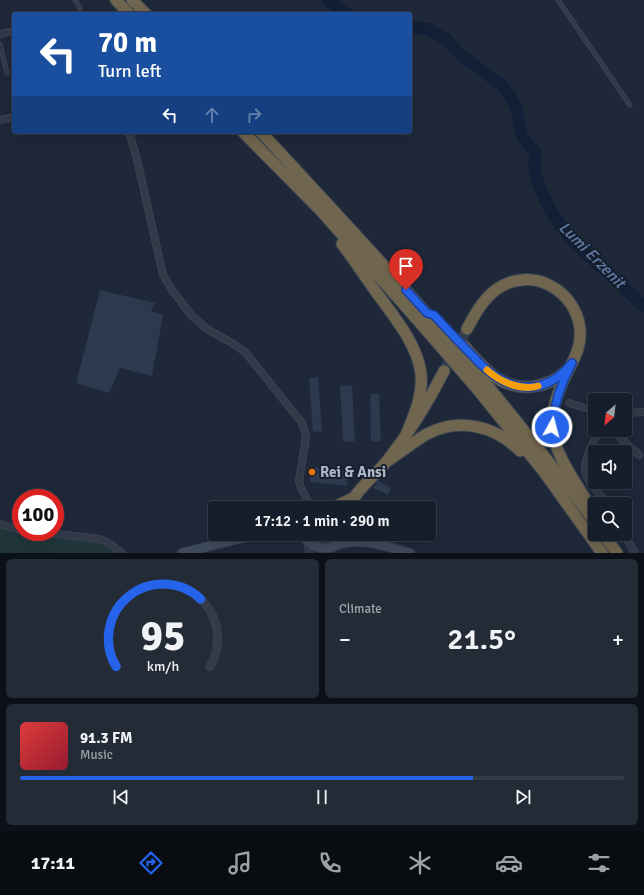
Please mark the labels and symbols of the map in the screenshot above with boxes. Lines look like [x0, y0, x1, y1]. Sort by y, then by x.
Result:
water label: Lumi Erzenit [555, 218, 631, 294]
pin [389, 249, 423, 290]
north arrow [588, 393, 632, 437]
position arrow [531, 406, 573, 448]
place label: Rei & Ansi [320, 463, 386, 481]
marker: Rei & Ansi [307, 467, 317, 477]
speed limit sign: 100 [12, 489, 64, 541]

